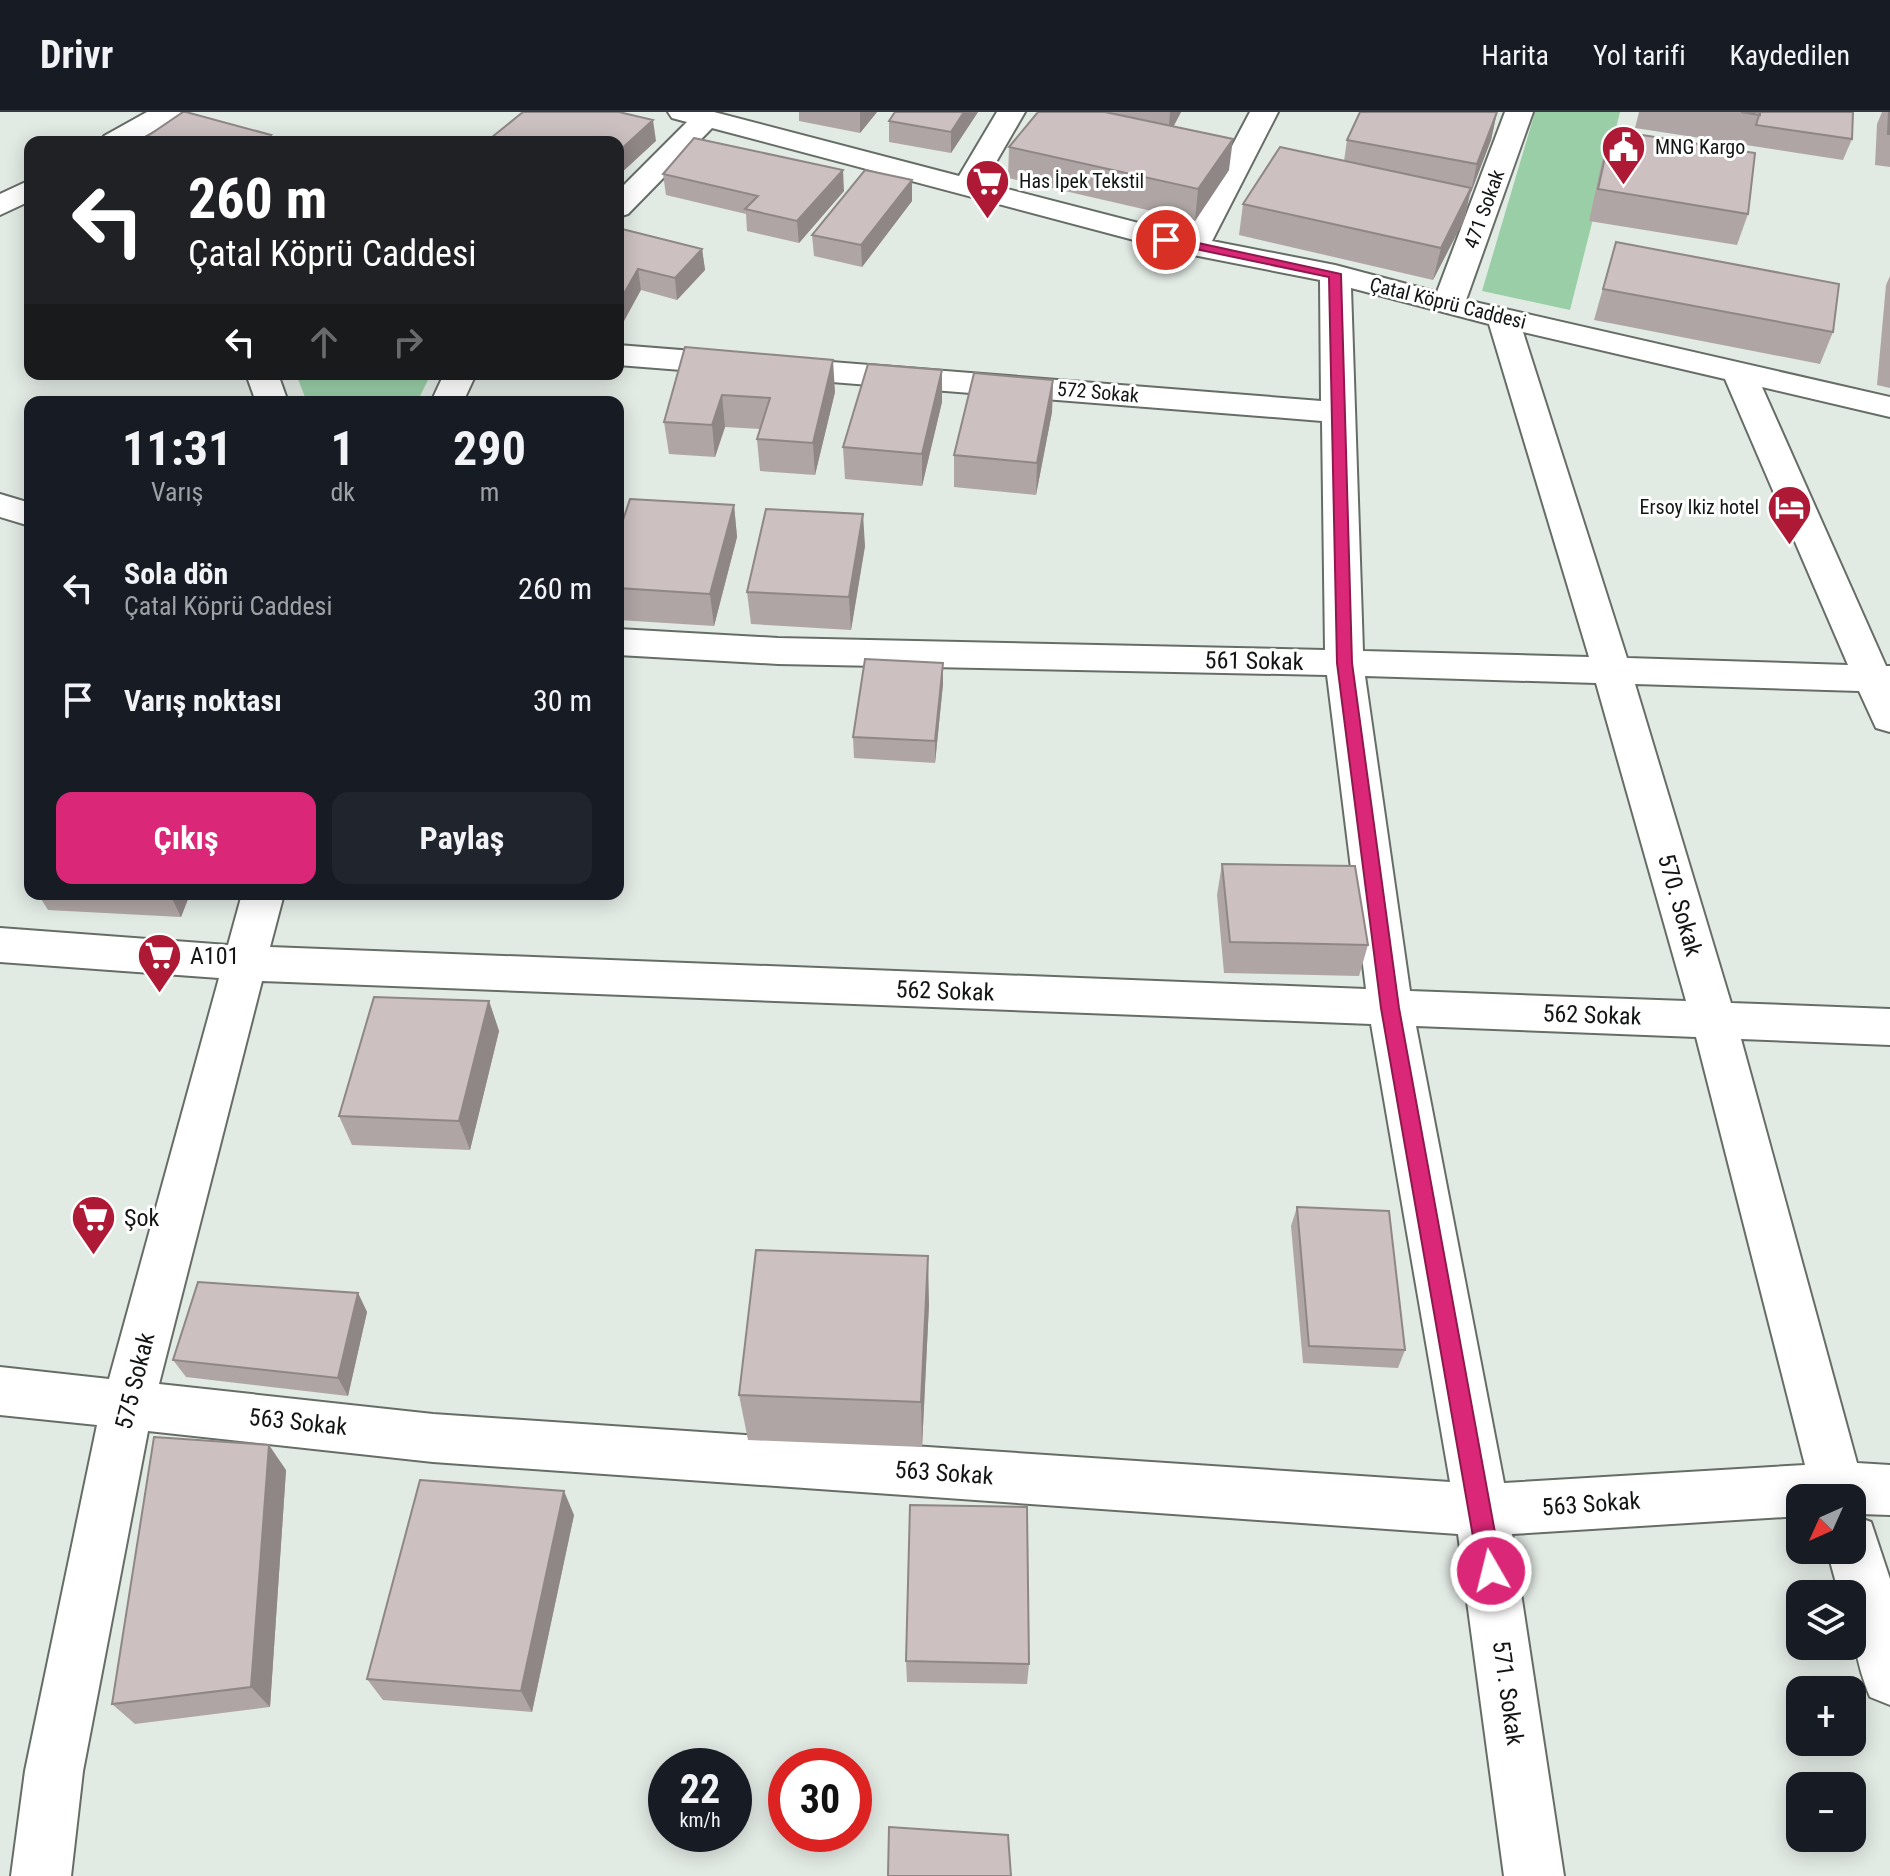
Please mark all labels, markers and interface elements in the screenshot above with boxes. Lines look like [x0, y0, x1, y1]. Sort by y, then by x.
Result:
text: Drivr [40, 33, 113, 77]
text: Harita [1481, 39, 1549, 72]
text: Yol tarifi [1593, 39, 1686, 72]
text: Kaydedilen [1730, 39, 1850, 72]
public building icon: MNG Kargo [1600, 123, 1648, 186]
place label: MNG Kargo [1655, 135, 1745, 159]
supermarket icon: Has İpek Tekstil [964, 157, 1012, 220]
text: 260 m [188, 166, 327, 232]
street label: 471 Sokak [1459, 166, 1509, 252]
icon: left [56, 168, 160, 272]
place label: Has İpek Tekstil [1019, 169, 1144, 193]
pin [1132, 206, 1200, 274]
icon: arrive [1144, 218, 1188, 262]
text: Çatal Köprü Caddesi [188, 233, 477, 275]
street label: Çatal Köprü Caddesi [1367, 272, 1529, 334]
icon: left [218, 320, 262, 364]
icon: ahead [302, 320, 346, 364]
icon: right [386, 320, 430, 364]
street label: 572 Sokak [1056, 376, 1140, 408]
text: 11:31 [122, 420, 232, 477]
text: 1 [331, 420, 355, 477]
text: 290 [453, 420, 526, 477]
text: Varış [151, 477, 203, 507]
text: dk [330, 477, 355, 507]
text: m [480, 477, 499, 507]
hotel icon: Ersoy Ikiz hotel [1766, 483, 1814, 546]
place label: Ersoy Ikiz hotel [1639, 495, 1759, 519]
text: Sola dön [124, 556, 228, 591]
icon: left [56, 566, 100, 610]
text: 260 m [518, 571, 592, 606]
text: Çatal Köprü Caddesi [124, 591, 332, 621]
street label: 561 Sokak [1204, 646, 1304, 676]
icon: arrive [56, 678, 100, 722]
text: Varış noktası [124, 683, 282, 718]
text: 30 m [533, 683, 592, 718]
button: Çıkış [56, 792, 316, 884]
button: Paylaş [332, 792, 592, 884]
street label: 570. Sokak [1652, 851, 1708, 960]
supermarket icon: A101 [135, 932, 183, 995]
place label: A101 [190, 942, 239, 970]
street label: 562 Sokak [895, 975, 995, 1007]
street label: 562 Sokak [1542, 999, 1642, 1031]
supermarket icon: Şok [69, 1194, 117, 1257]
place label: Şok [124, 1204, 159, 1232]
street label: 575 Sokak [109, 1330, 161, 1432]
street label: 563 Sokak [247, 1403, 349, 1441]
street label: 563 Sokak [894, 1456, 994, 1490]
north arrow [1786, 1484, 1866, 1564]
map controls [1786, 1484, 1866, 1852]
street label: 563 Sokak [1541, 1487, 1641, 1521]
position arrow [1449, 1529, 1533, 1613]
button: layers [1786, 1580, 1866, 1660]
street label: 571. Sokak [1487, 1639, 1529, 1747]
button: + [1786, 1676, 1866, 1756]
speed limit sign: 30 [768, 1748, 872, 1852]
text: 22 [680, 1766, 720, 1813]
button: − [1786, 1772, 1866, 1852]
text: km/h [679, 1808, 721, 1832]

